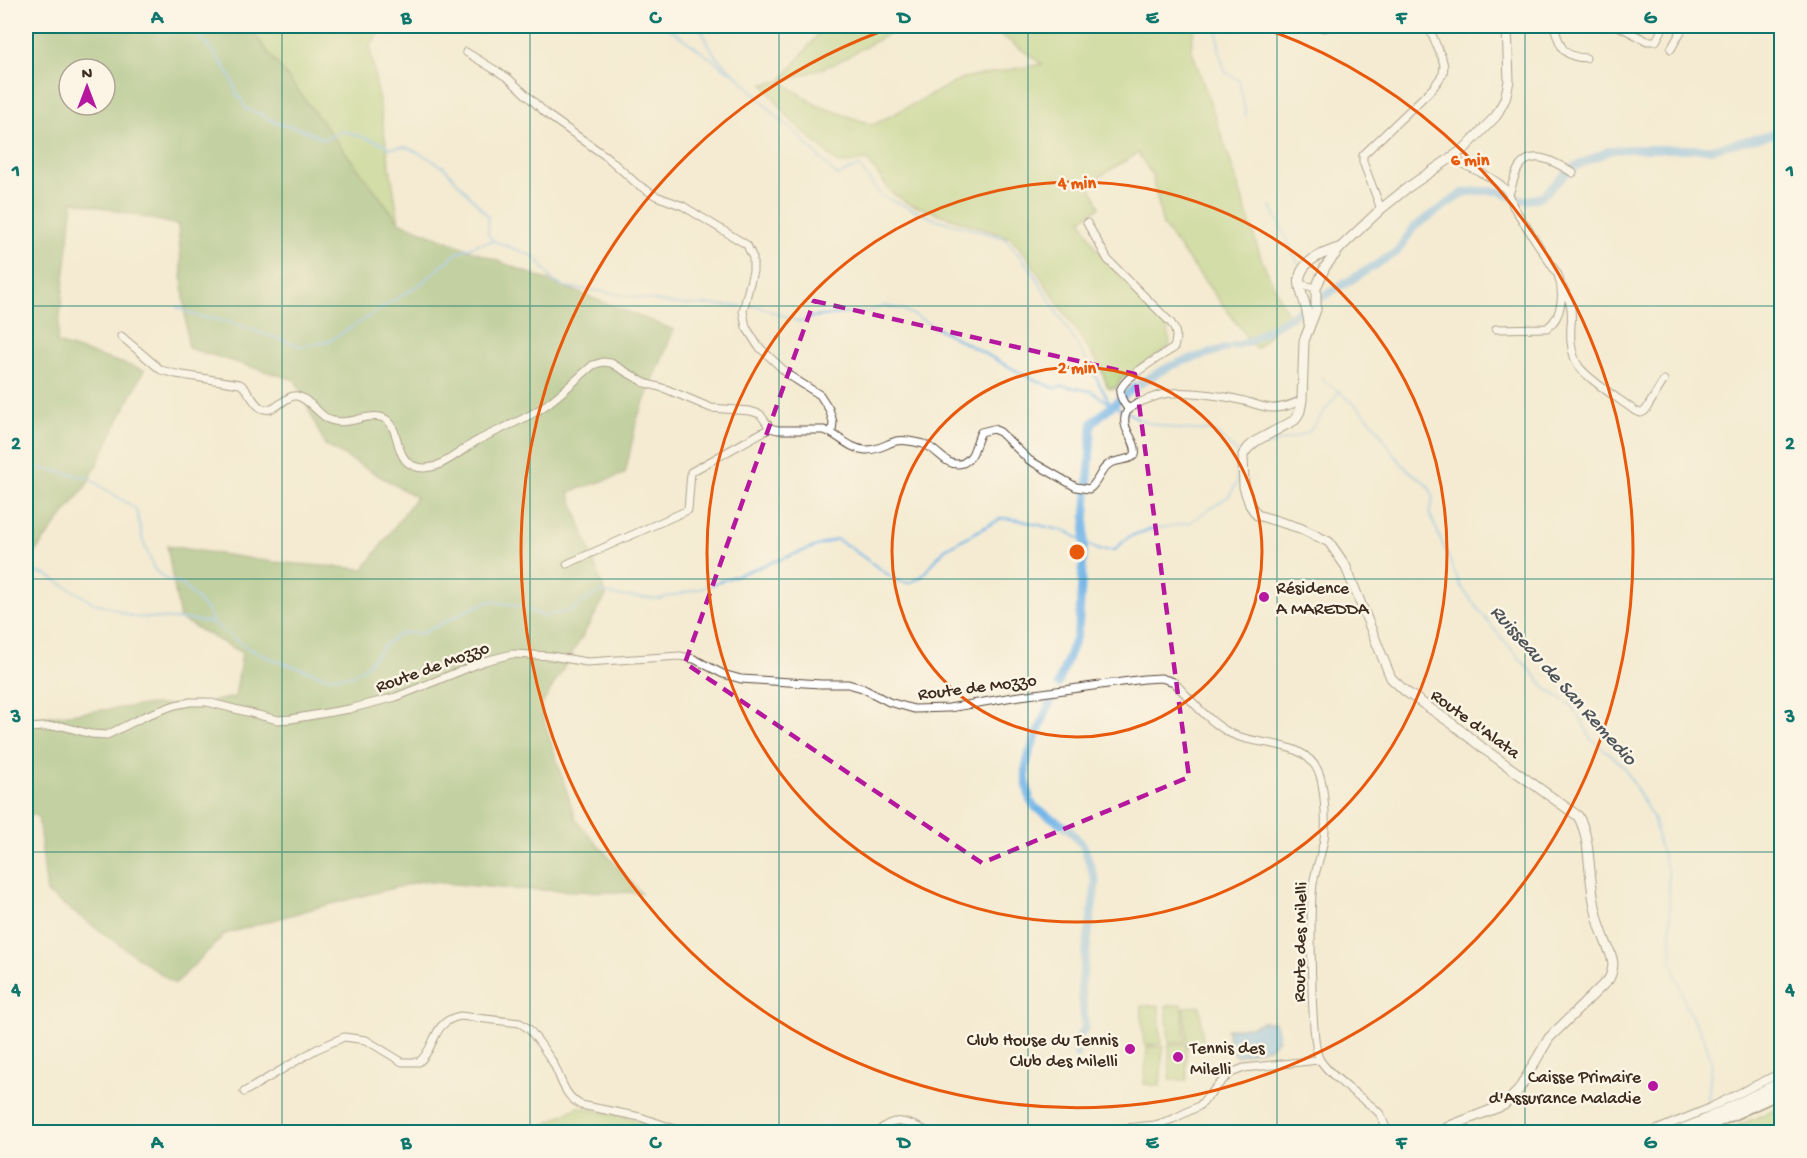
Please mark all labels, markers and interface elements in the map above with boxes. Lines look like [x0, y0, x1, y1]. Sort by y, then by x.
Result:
text: A [150, 8, 165, 31]
text: B [400, 8, 412, 31]
text: C [649, 8, 663, 31]
text: D [895, 8, 911, 31]
text: E [1146, 8, 1160, 31]
text: F [1395, 8, 1408, 31]
text: G [1644, 8, 1658, 31]
north arrow [57, 57, 117, 117]
text: N [82, 66, 93, 85]
text: 6 min [1451, 151, 1490, 172]
text: 1 [11, 161, 20, 184]
text: 1 [1785, 161, 1794, 184]
text: 4 min [1057, 174, 1096, 195]
text: 2 min [1058, 359, 1097, 380]
text: 2 [11, 434, 21, 457]
text: 2 [1785, 434, 1795, 457]
centre of rings [1067, 542, 1087, 562]
place label: Résidence A MAREDDA [1276, 579, 1370, 621]
marker: Résidence A MAREDDA [1257, 590, 1271, 604]
water label: Ruisseau de San Remedio [1484, 601, 1641, 772]
street label: Route de Mozzo [373, 638, 492, 699]
street label: Route de Mozzo [917, 671, 1038, 706]
street label: Route d'Alata [1426, 686, 1524, 765]
text: 3 [10, 707, 21, 730]
text: 3 [1784, 707, 1795, 730]
street label: Route des Milelli [1290, 882, 1313, 1002]
text: 4 [10, 980, 21, 1003]
text: 4 [1784, 980, 1795, 1003]
place label: Club House du Tennis Club des Milelli [967, 1031, 1119, 1073]
place label: Tennis des Milelli [1189, 1039, 1266, 1081]
marker: Club House du Tennis Club des Milelli [1123, 1042, 1137, 1056]
marker: Tennis des Milelli [1171, 1050, 1185, 1064]
place label: Caisse Primaire d'Assurance Maladie [1489, 1068, 1642, 1110]
marker: Caisse Primaire d'Assurance Maladie [1646, 1079, 1660, 1093]
text: A [150, 1133, 165, 1156]
text: B [400, 1133, 412, 1156]
text: C [649, 1133, 663, 1156]
text: D [895, 1133, 911, 1156]
text: E [1146, 1133, 1160, 1156]
text: F [1395, 1133, 1408, 1156]
text: G [1644, 1133, 1658, 1156]

